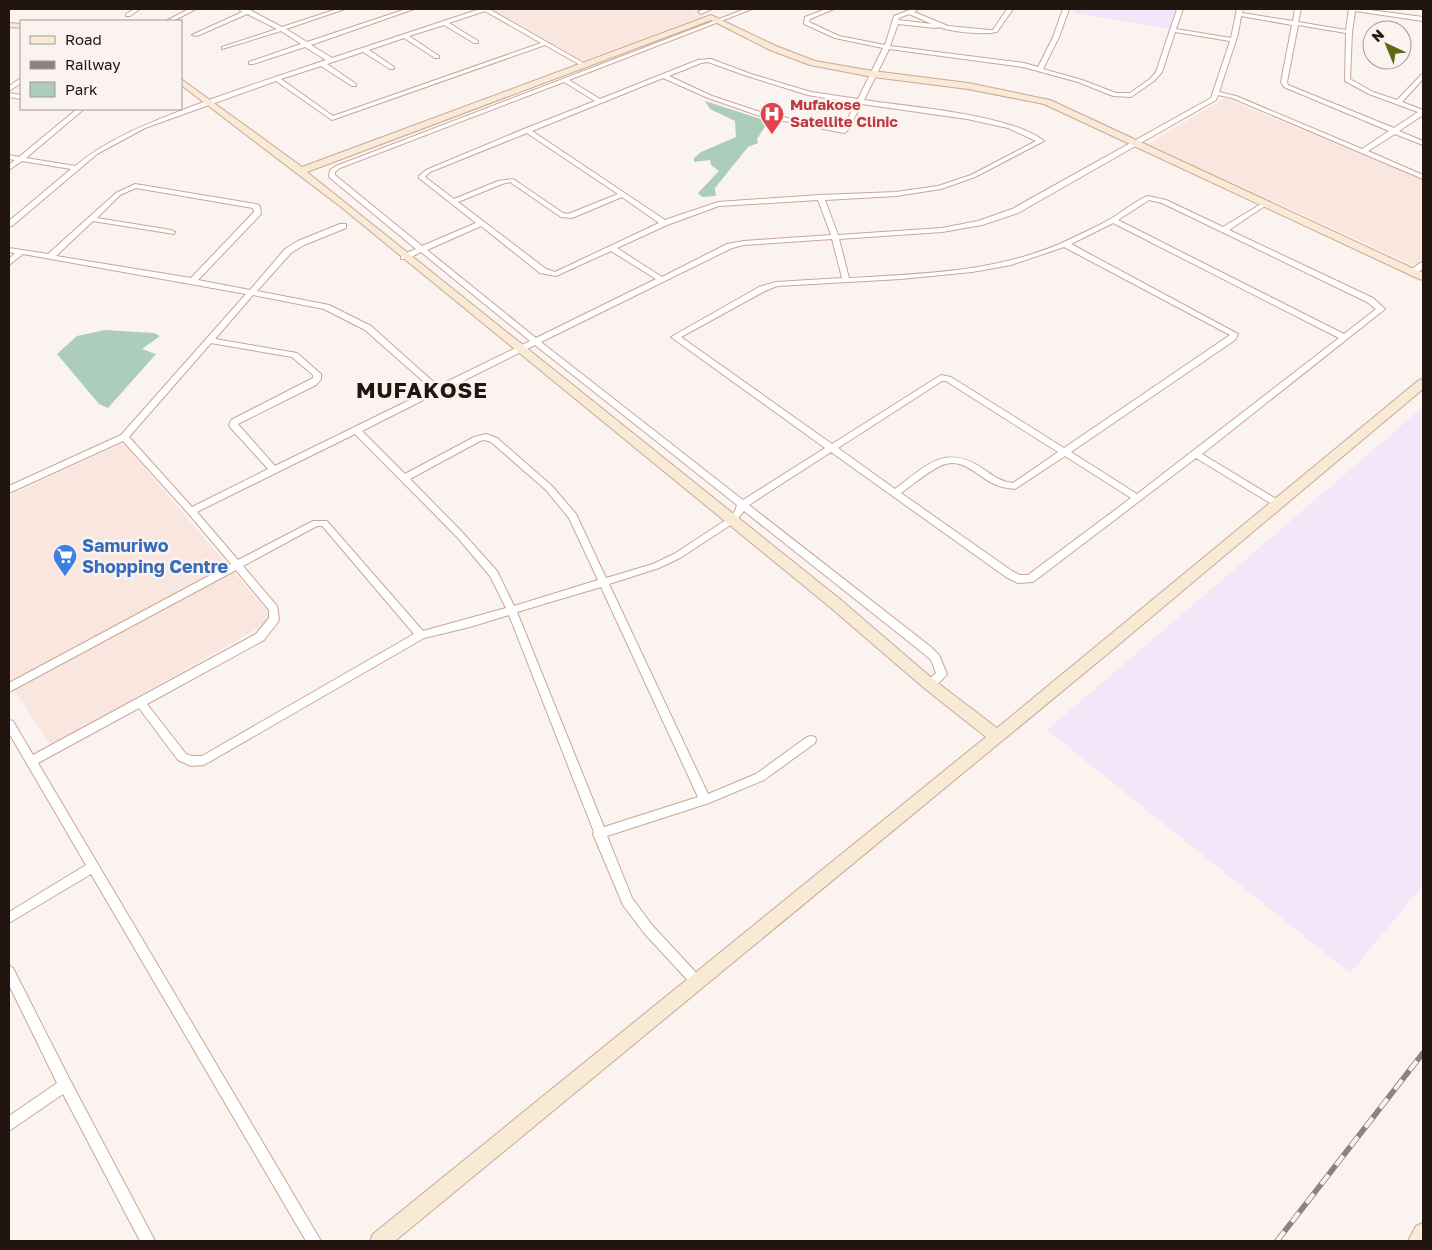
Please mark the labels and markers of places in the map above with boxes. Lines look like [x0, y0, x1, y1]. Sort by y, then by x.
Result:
place label: Mufakose Satellite Clinic [790, 95, 898, 130]
hospital icon: Mufakose Satellite Clinic [759, 101, 785, 135]
place label: Samuriwo Shopping Centre [82, 534, 229, 577]
supermarket icon: Samuriwo Shopping Centre [52, 543, 78, 577]

